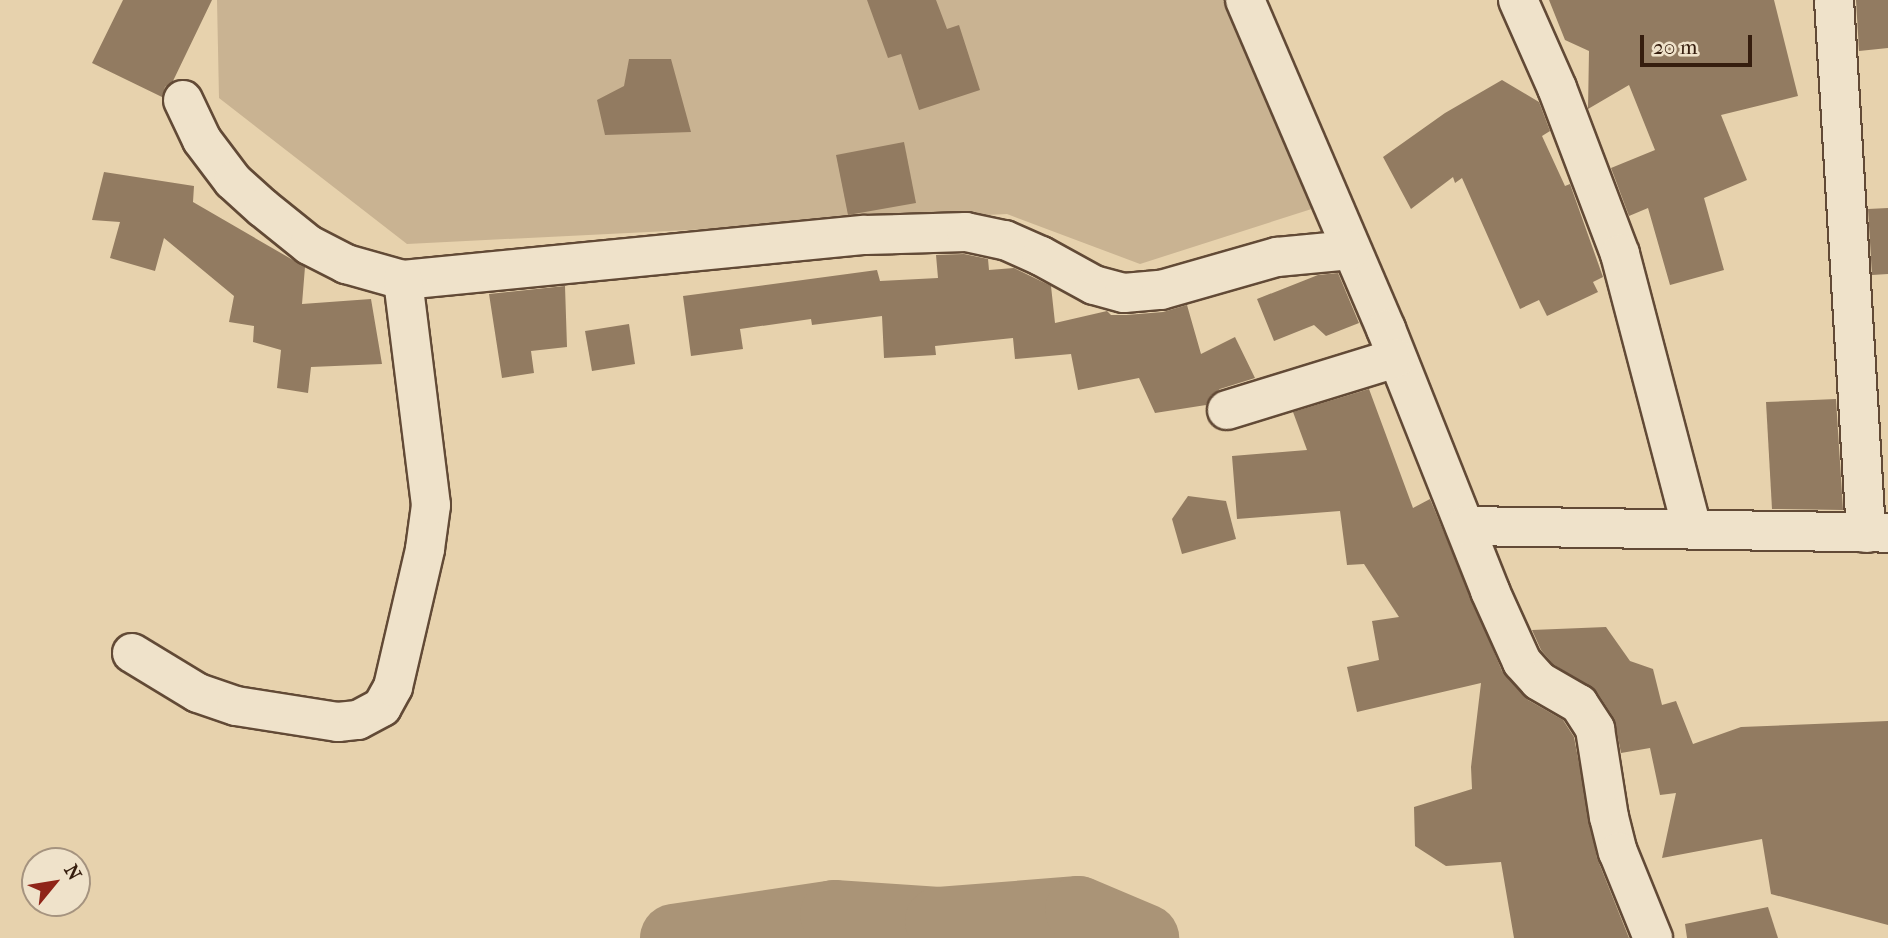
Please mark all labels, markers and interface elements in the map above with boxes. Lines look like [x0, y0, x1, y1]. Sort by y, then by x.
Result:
scale bar [1643, 21, 1755, 65]
text: 20 m [1653, 35, 1697, 59]
north arrow [21, 847, 91, 917]
text: N [59, 861, 86, 884]

